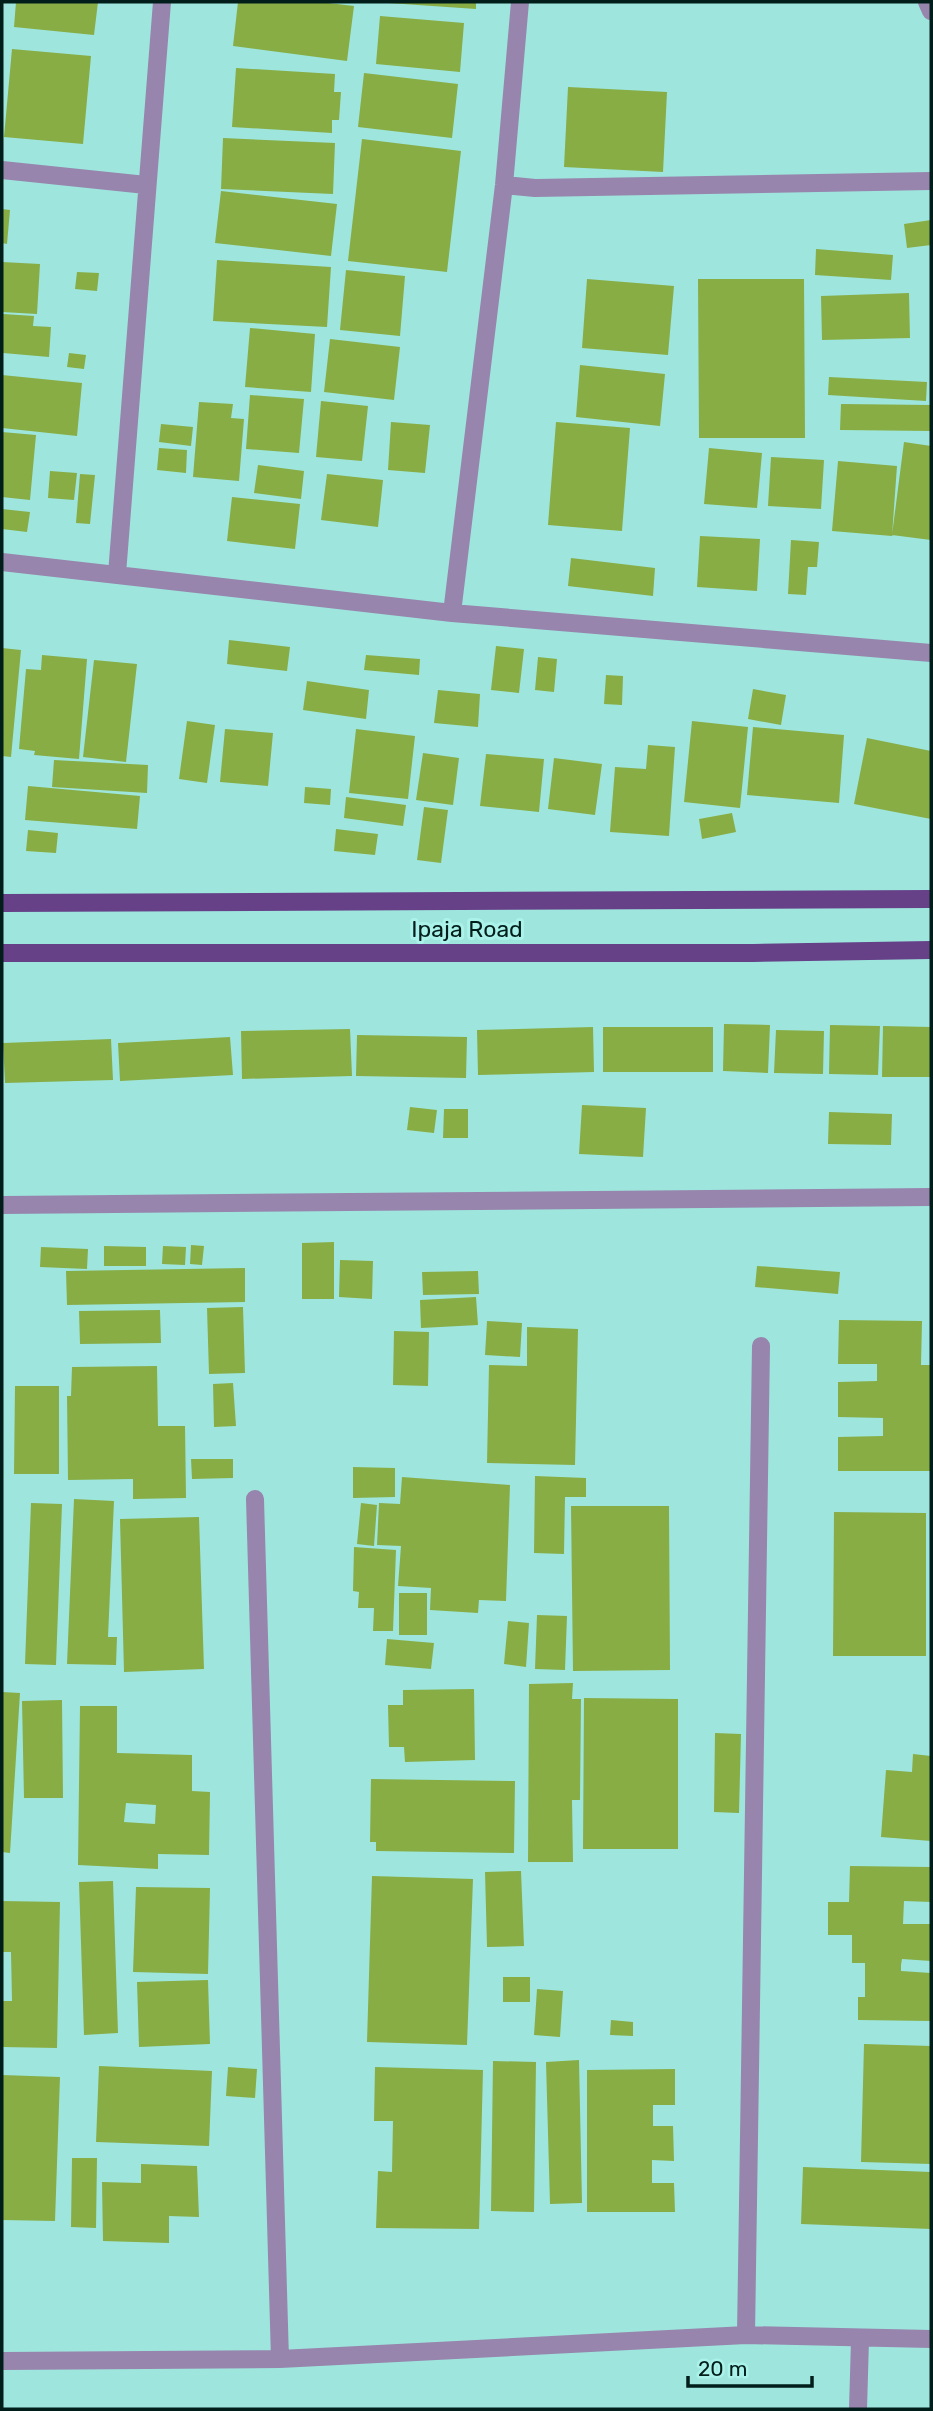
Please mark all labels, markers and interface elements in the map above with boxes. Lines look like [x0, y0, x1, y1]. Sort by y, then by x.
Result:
street label: Ipaja Road [411, 915, 523, 943]
scale bar [688, 2344, 812, 2388]
text: 20 m [698, 2356, 747, 2381]

